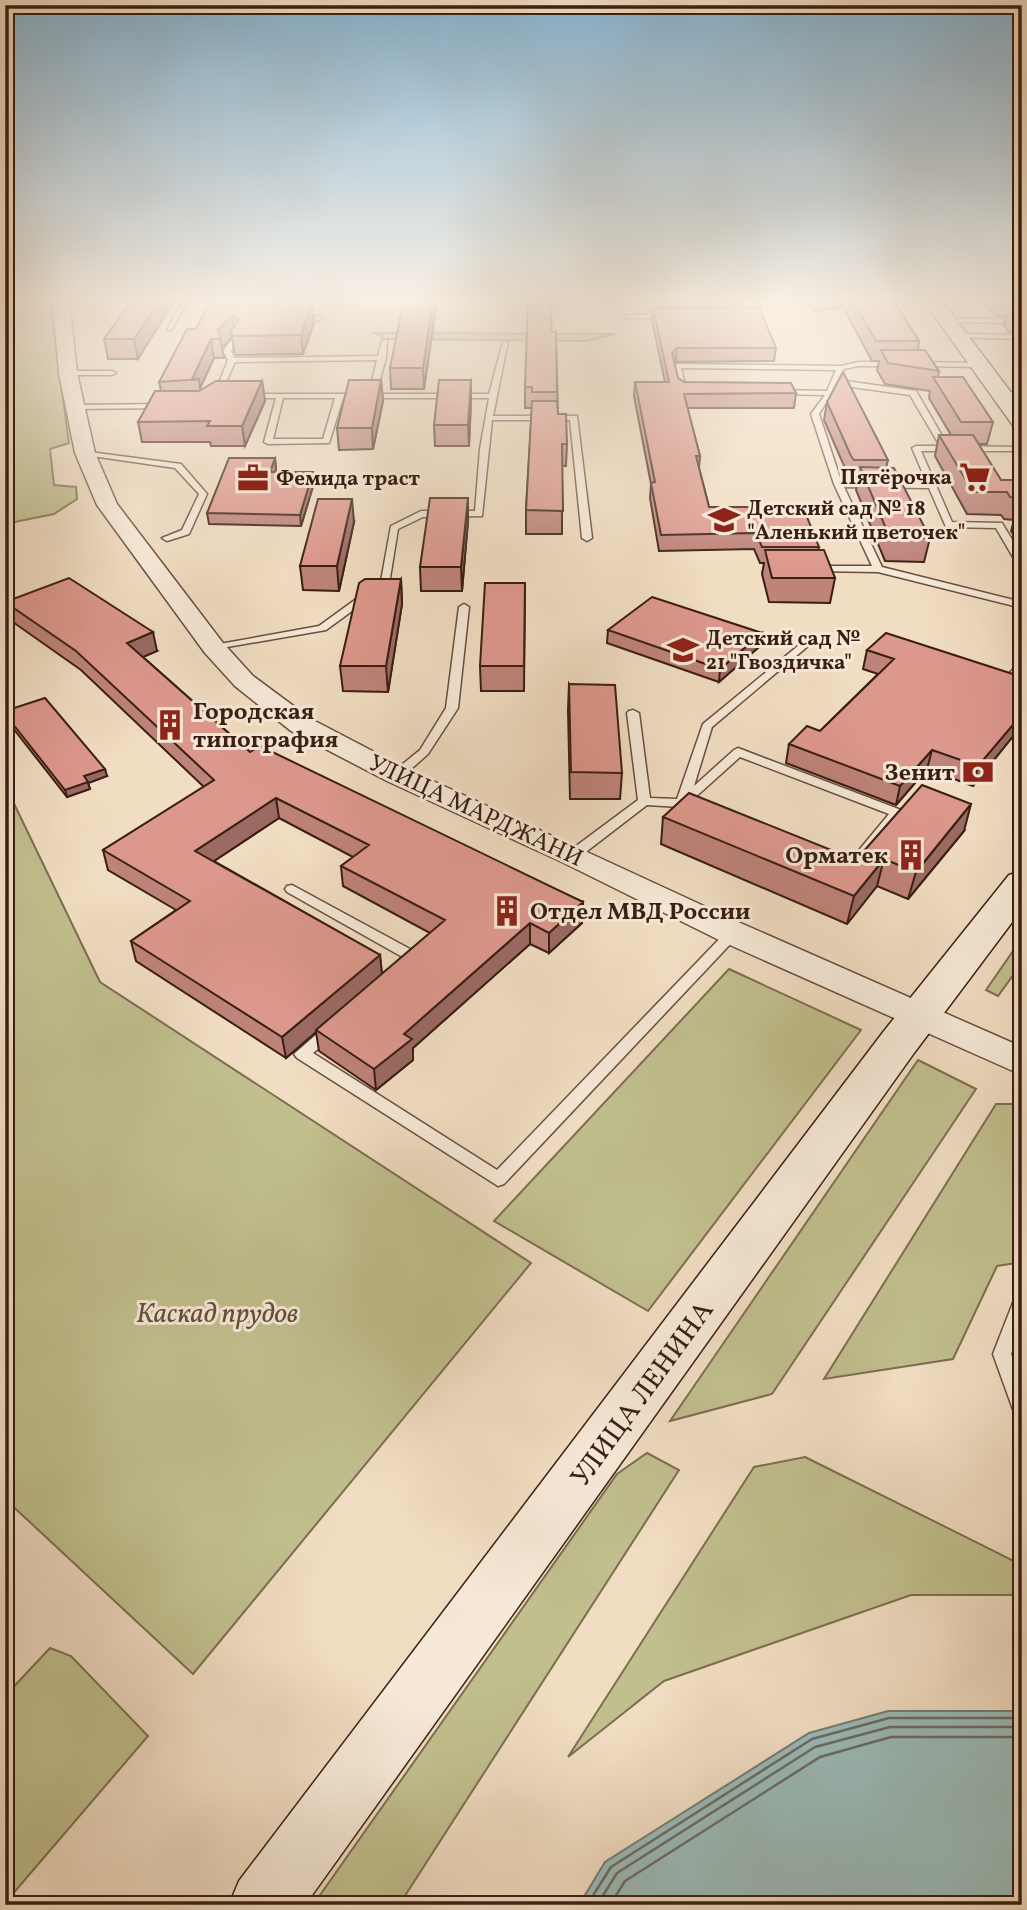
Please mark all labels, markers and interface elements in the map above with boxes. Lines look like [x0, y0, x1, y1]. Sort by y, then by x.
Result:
supermarket icon: Пятёрочка [958, 460, 992, 494]
office icon: Фемида траст [236, 461, 270, 495]
place label: Пятёрочка [840, 464, 952, 493]
place label: Фемида траст [276, 465, 420, 494]
place label: Детский сад № 18 "Аленький цветочек" [747, 495, 966, 548]
school or university icon: Детский сад № 18 "Аленький цветочек" [707, 503, 741, 537]
place label: Детский сад № 21 "Гвоздичка" [706, 625, 861, 678]
school or university icon: Детский сад № 21 "Гвоздичка" [666, 633, 700, 667]
place label: Городская типография [193, 696, 338, 758]
building icon: Городская типография [153, 708, 187, 742]
street label: УЛИЦА МАРДЖАНИ [362, 747, 588, 877]
bank icon: Зенит [961, 755, 995, 789]
place label: Зенит [885, 757, 955, 791]
building icon: Орматек [894, 838, 928, 872]
place label: Орматек [785, 840, 888, 874]
building icon: Отдел МВД России [490, 894, 524, 928]
place label: Отдел МВД России [530, 896, 751, 930]
street label: УЛИЦА ЛЕНИНА [562, 1293, 724, 1495]
park label: Каскад прудов [136, 1295, 298, 1334]

